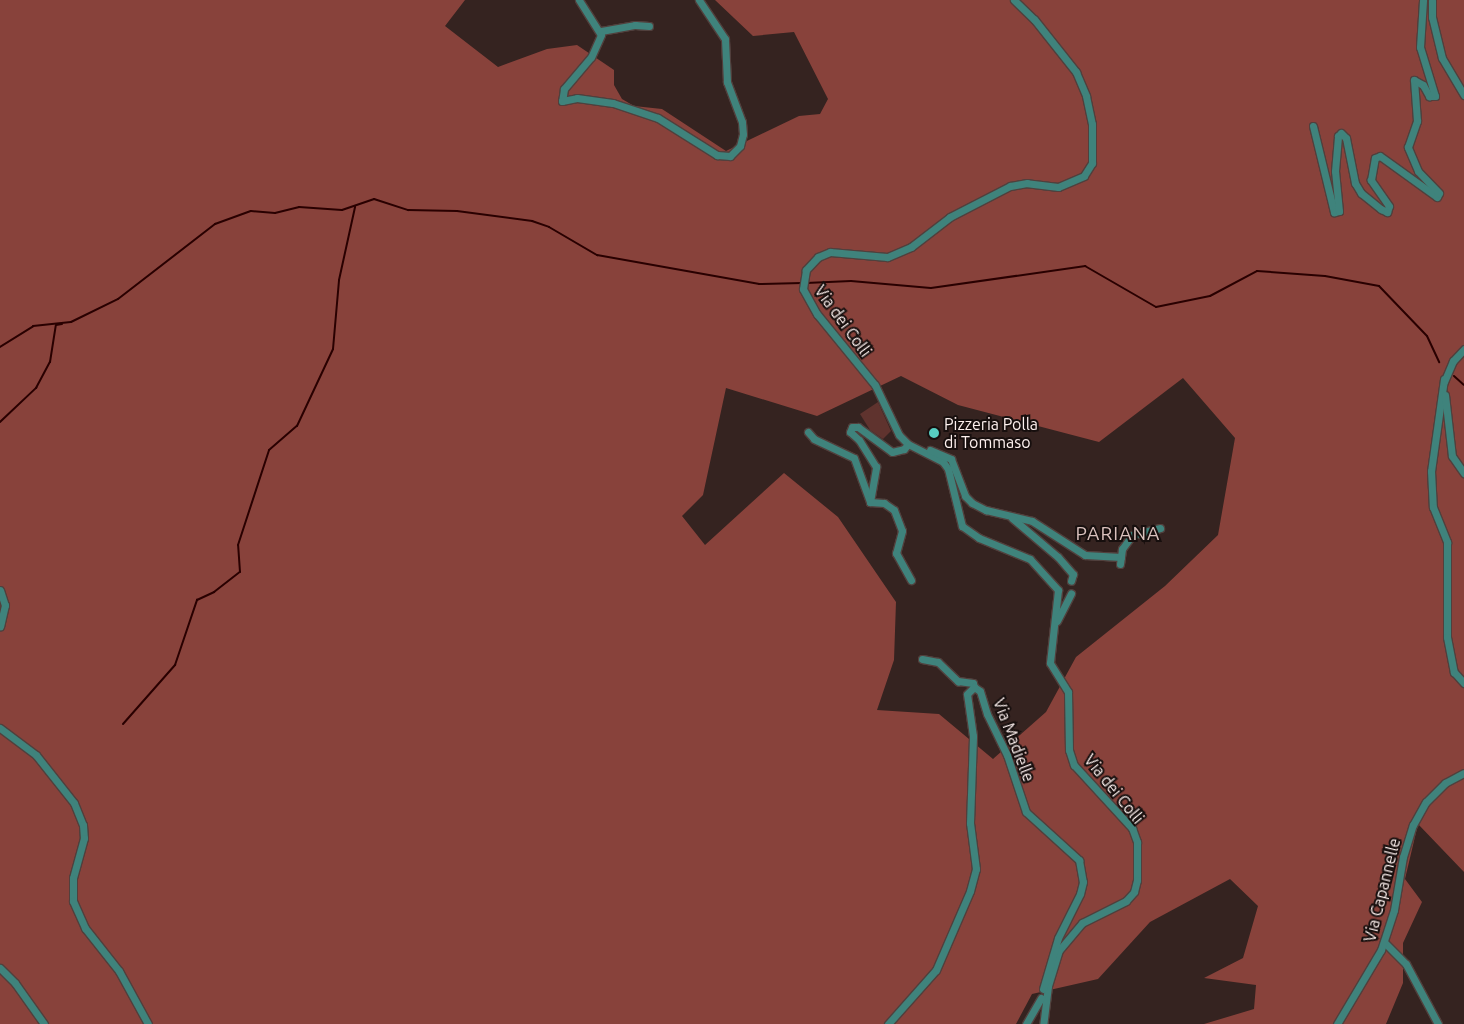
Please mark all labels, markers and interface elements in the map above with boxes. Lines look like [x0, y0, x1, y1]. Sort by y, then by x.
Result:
street label: Via dei Colli [811, 282, 875, 360]
place label: Pizzeria Polla di Tommaso [944, 414, 1038, 452]
marker: Pizzeria Polla di Tommaso [928, 427, 940, 439]
district label: PARIANA [1075, 523, 1161, 545]
street label: Via Madielle [989, 696, 1039, 784]
street label: Via dei Colli [1080, 750, 1148, 828]
street label: Via Capannelle [1360, 836, 1404, 944]

